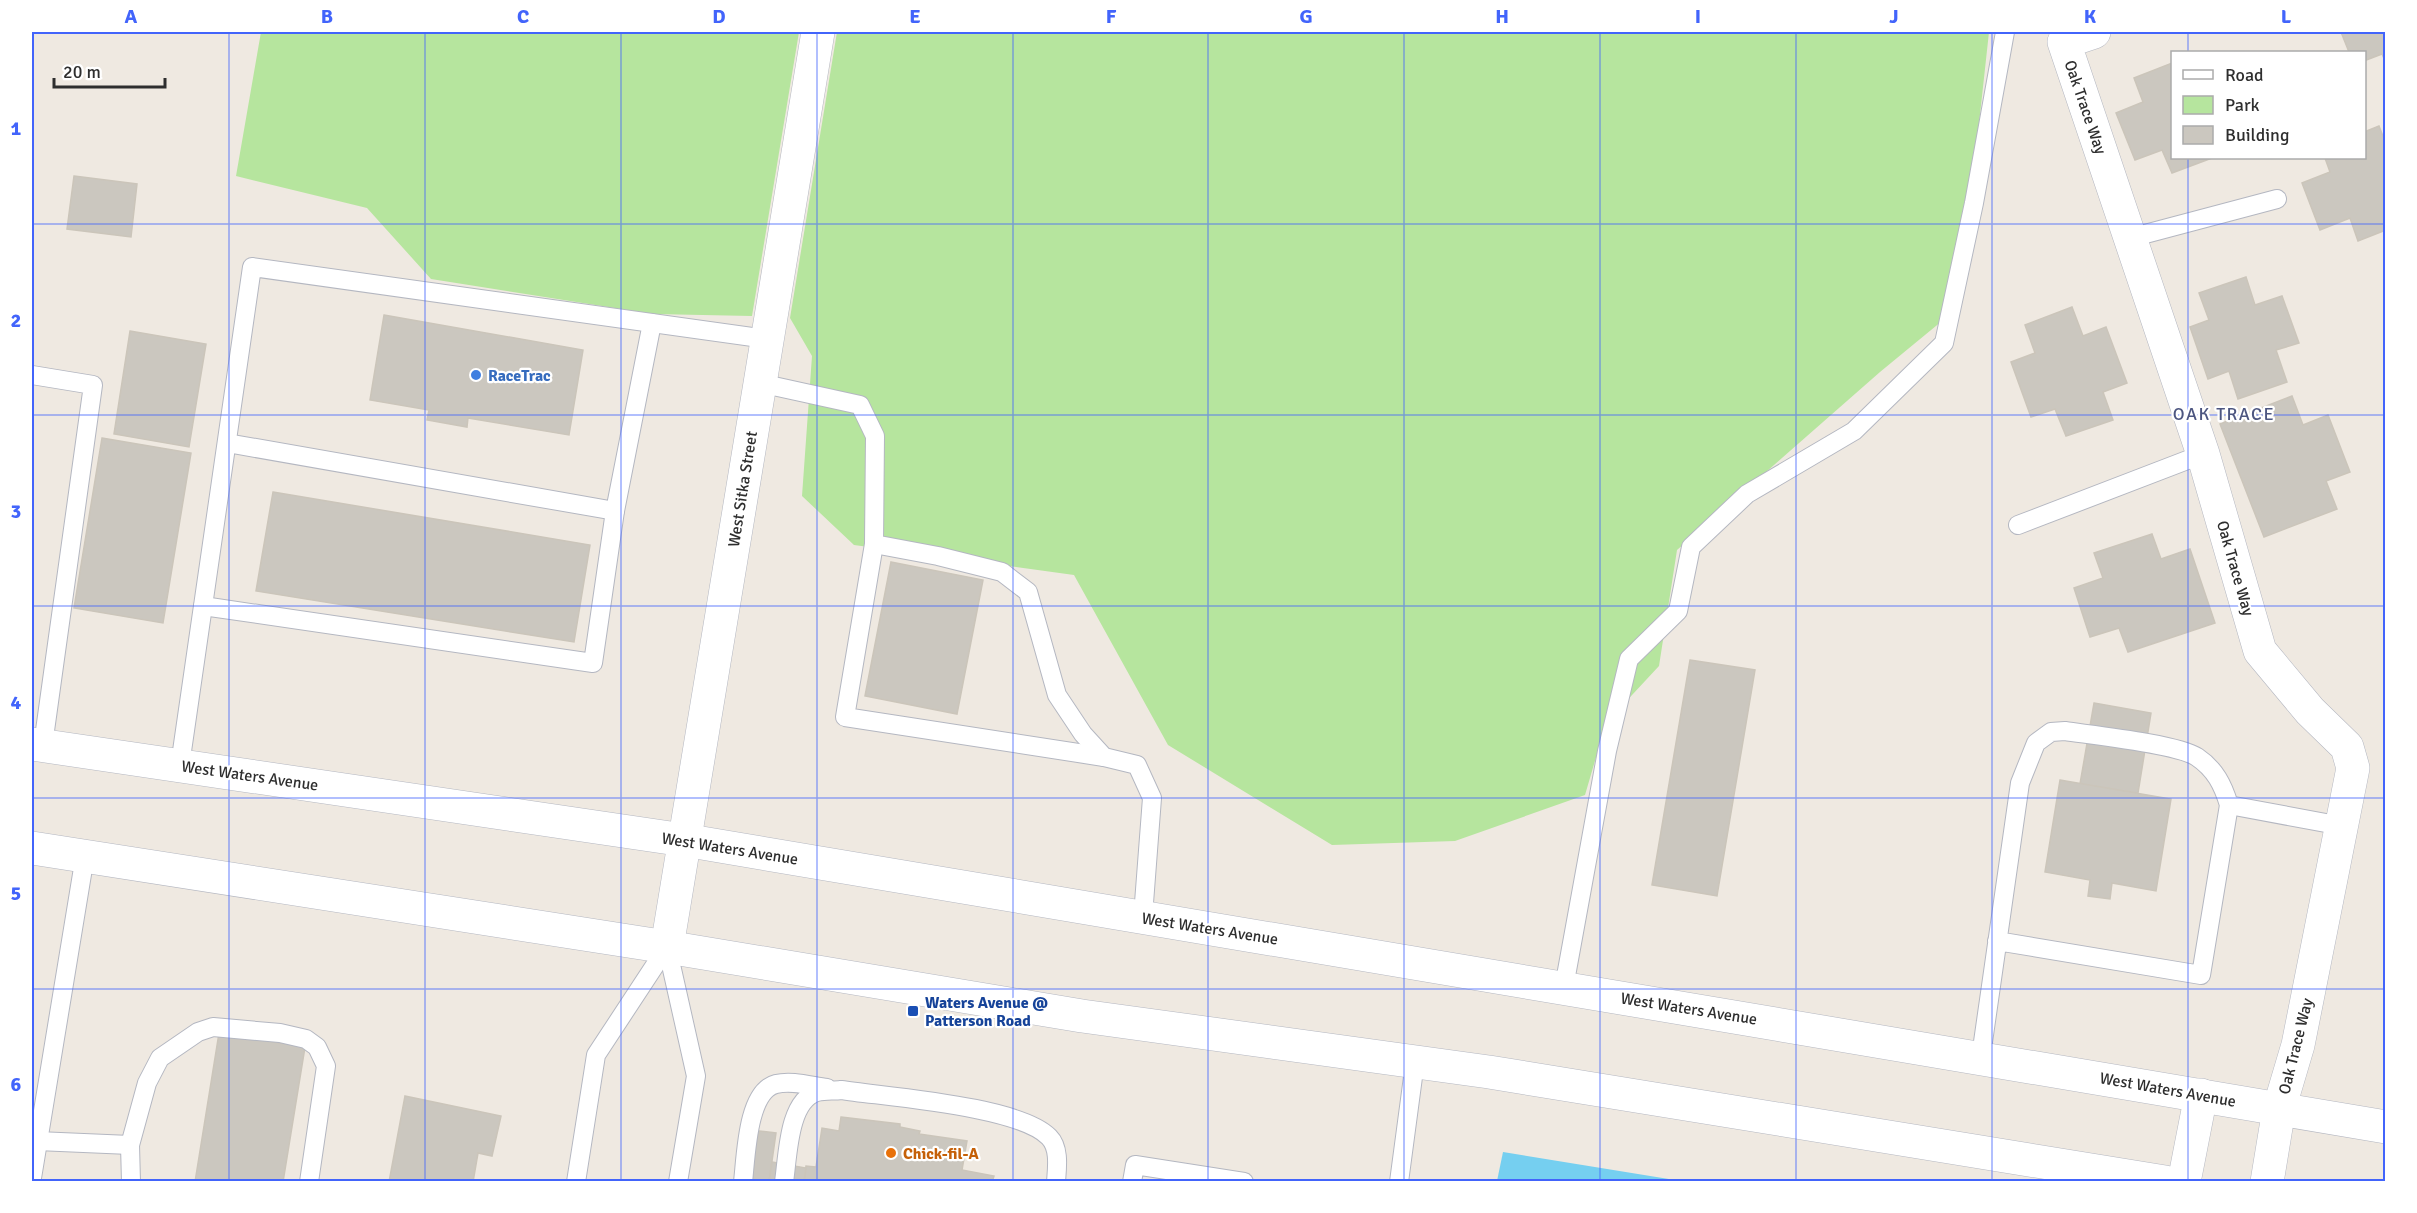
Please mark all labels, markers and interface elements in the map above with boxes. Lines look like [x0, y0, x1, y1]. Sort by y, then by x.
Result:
text: A [125, 4, 138, 29]
text: B [321, 4, 333, 29]
text: C [517, 4, 529, 29]
text: D [712, 4, 726, 29]
text: E [909, 4, 921, 29]
text: F [1106, 4, 1117, 29]
text: G [1299, 4, 1313, 29]
text: H [1495, 4, 1509, 29]
text: I [1695, 4, 1701, 29]
text: J [1889, 4, 1899, 29]
text: K [2084, 4, 2097, 29]
text: L [2281, 4, 2292, 29]
scale bar [54, 51, 165, 89]
legend [2171, 51, 2366, 159]
street label: Oak Trace Way [2060, 58, 2111, 158]
text: 20 m [63, 61, 101, 83]
text: Road [2225, 64, 2264, 86]
text: Park [2225, 94, 2260, 116]
text: 1 [11, 116, 22, 141]
text: Building [2225, 124, 2289, 146]
text: 2 [11, 308, 21, 333]
place label: RaceTrac [488, 366, 551, 386]
marker: RaceTrac [469, 368, 483, 382]
district label: OAK TRACE [2173, 403, 2275, 425]
street label: West Sitka Street [724, 429, 762, 549]
text: 3 [11, 499, 21, 524]
street label: Oak Trace Way [2212, 518, 2258, 619]
text: 4 [11, 690, 22, 715]
street label: West Waters Avenue [180, 756, 320, 795]
street label: West Waters Avenue [660, 828, 800, 870]
text: 5 [11, 881, 21, 906]
street label: West Waters Avenue [1140, 908, 1280, 950]
street label: West Waters Avenue [1619, 988, 1759, 1030]
place label: Waters Avenue @ Patterson Road [925, 993, 1048, 1031]
street label: Oak Trace Way [2274, 996, 2318, 1096]
marker: Waters Avenue @ Patterson Road [906, 1004, 920, 1018]
street label: West Waters Avenue [2098, 1068, 2238, 1112]
text: 6 [11, 1072, 22, 1097]
place label: Chick-fil-A [903, 1144, 979, 1164]
marker: Chick-fil-A [884, 1146, 898, 1160]

